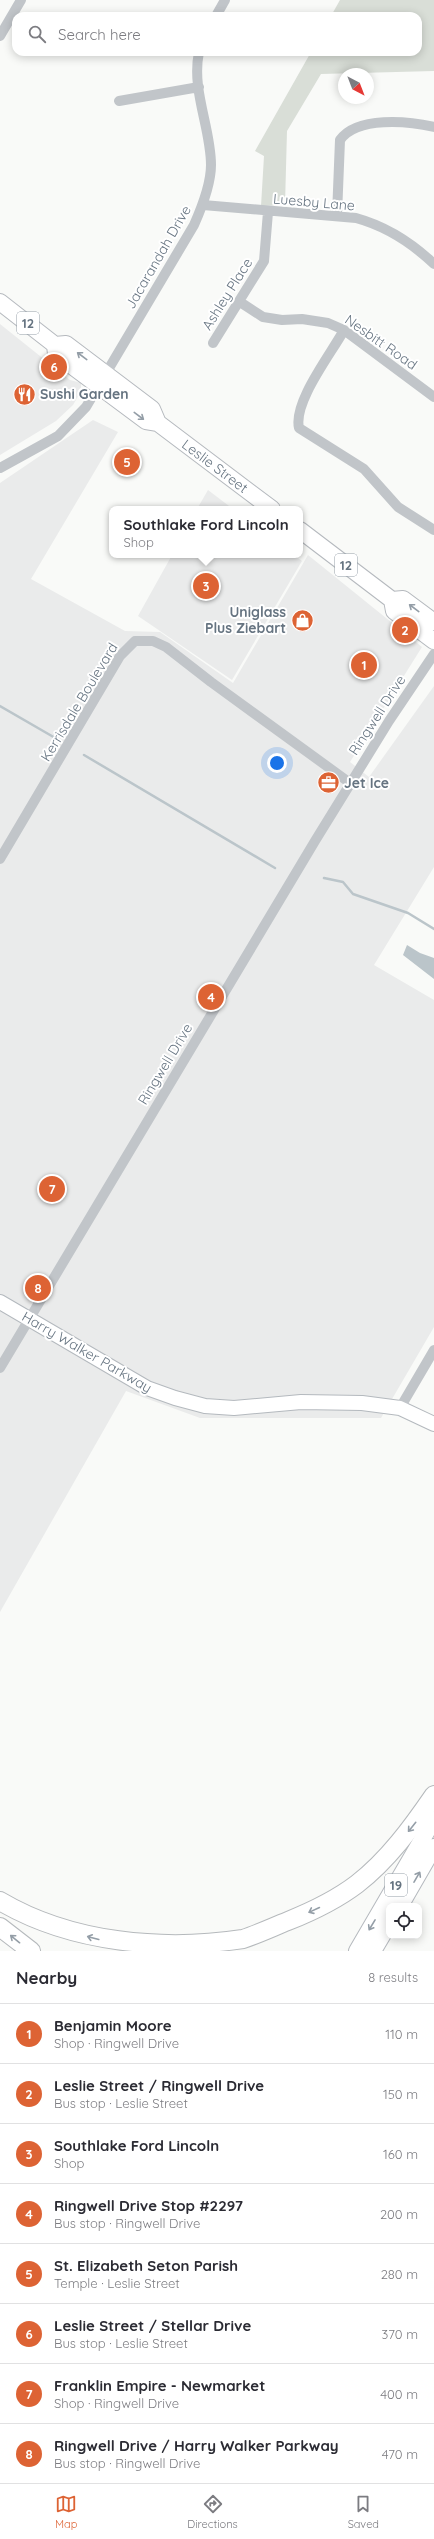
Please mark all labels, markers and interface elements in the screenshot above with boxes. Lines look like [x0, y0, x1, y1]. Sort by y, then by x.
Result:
search box [12, 12, 422, 56]
icon: search [26, 23, 48, 45]
text: Search here [58, 25, 141, 44]
north arrow [338, 68, 374, 104]
street label: Luesby Lane [272, 189, 356, 215]
street label: Jacarandah Drive [121, 202, 195, 312]
street label: Ashley Place [198, 255, 256, 333]
street label: Nesbitt Road [341, 310, 421, 374]
road number: 12 [17, 312, 39, 334]
one-way arrow [76, 351, 87, 360]
pin: 6 [41, 352, 67, 382]
restaurant icon: Sushi Garden [11, 381, 37, 407]
place label: Sushi Garden [40, 385, 129, 403]
one-way arrow [133, 412, 144, 420]
street label: Leslie Street [178, 435, 252, 497]
pin: 5 [114, 447, 140, 477]
popup [109, 506, 303, 558]
text: Southlake Ford Lincoln [123, 515, 289, 534]
text: Shop [123, 534, 154, 550]
road number: 12 [335, 554, 357, 576]
pin: 3 [193, 571, 219, 601]
place label: Uniglass Plus Ziebart [205, 603, 286, 637]
one-way arrow [409, 603, 420, 612]
shop icon: Uniglass Plus Ziebart [289, 607, 315, 633]
pin: 2 [392, 615, 418, 645]
street label: Kerrisdale Boulevard [37, 639, 121, 765]
pin: 1 [351, 650, 377, 680]
street label: Ringwell Drive [345, 672, 410, 758]
your location [267, 753, 287, 773]
office icon: Jet Ice [316, 770, 342, 796]
place label: Jet Ice [344, 774, 389, 792]
pin: 4 [198, 982, 224, 1012]
street label: Ringwell Drive [134, 1020, 196, 1108]
pin: 7 [39, 1174, 65, 1204]
pin: 8 [25, 1273, 51, 1303]
street label: Harry Walker Parkway [19, 1307, 155, 1397]
one-way arrow [407, 1821, 416, 1832]
one-way arrow [413, 1871, 421, 1883]
road number: 19 [385, 1874, 407, 1896]
map controls [386, 1903, 422, 1939]
button: locate [386, 1903, 422, 1939]
one-way arrow [308, 1907, 320, 1914]
one-way arrow [368, 1919, 376, 1931]
one-way arrow [10, 1934, 21, 1943]
one-way arrow [87, 1934, 100, 1941]
text: Nearby [16, 1967, 77, 1988]
text: 8 results [368, 1969, 418, 1985]
text: Benjamin Moore [54, 2016, 172, 2035]
text: 1 [26, 2026, 32, 2042]
text: 110 m [385, 2026, 418, 2042]
text: Shop · Ringwell Drive [54, 2035, 179, 2051]
text: Leslie Street / Ringwell Drive [54, 2076, 264, 2095]
text: 2 [25, 2086, 33, 2102]
text: 150 m [383, 2086, 418, 2102]
text: Bus stop · Leslie Street [54, 2095, 188, 2111]
text: Southlake Ford Lincoln [54, 2136, 219, 2155]
text: 3 [26, 2146, 32, 2162]
text: 160 m [383, 2146, 418, 2162]
text: Shop [54, 2155, 84, 2171]
text: Ringwell Drive Stop #2297 [54, 2196, 243, 2215]
text: 4 [25, 2206, 33, 2222]
text: 200 m [380, 2206, 418, 2222]
text: Bus stop · Ringwell Drive [54, 2215, 200, 2231]
text: St. Elizabeth Seton Parish [54, 2256, 238, 2275]
text: 5 [25, 2266, 33, 2282]
text: 280 m [381, 2266, 418, 2282]
text: Temple · Leslie Street [54, 2275, 180, 2291]
text: Leslie Street / Stellar Drive [54, 2316, 251, 2335]
text: 6 [25, 2326, 33, 2342]
text: 370 m [381, 2326, 418, 2342]
text: Bus stop · Leslie Street [54, 2335, 188, 2351]
text: Franklin Empire - Newmarket [54, 2376, 265, 2395]
text: 7 [25, 2386, 33, 2402]
text: 400 m [380, 2386, 418, 2402]
text: Shop · Ringwell Drive [54, 2395, 179, 2411]
text: Ringwell Drive / Harry Walker Parkway [54, 2436, 339, 2455]
text: 8 [25, 2446, 33, 2462]
text: 470 m [382, 2446, 418, 2462]
text: Bus stop · Ringwell Drive [54, 2455, 200, 2471]
tab: Map [55, 2493, 77, 2531]
tab: Directions [187, 2493, 238, 2531]
tab: Saved [348, 2493, 379, 2531]

